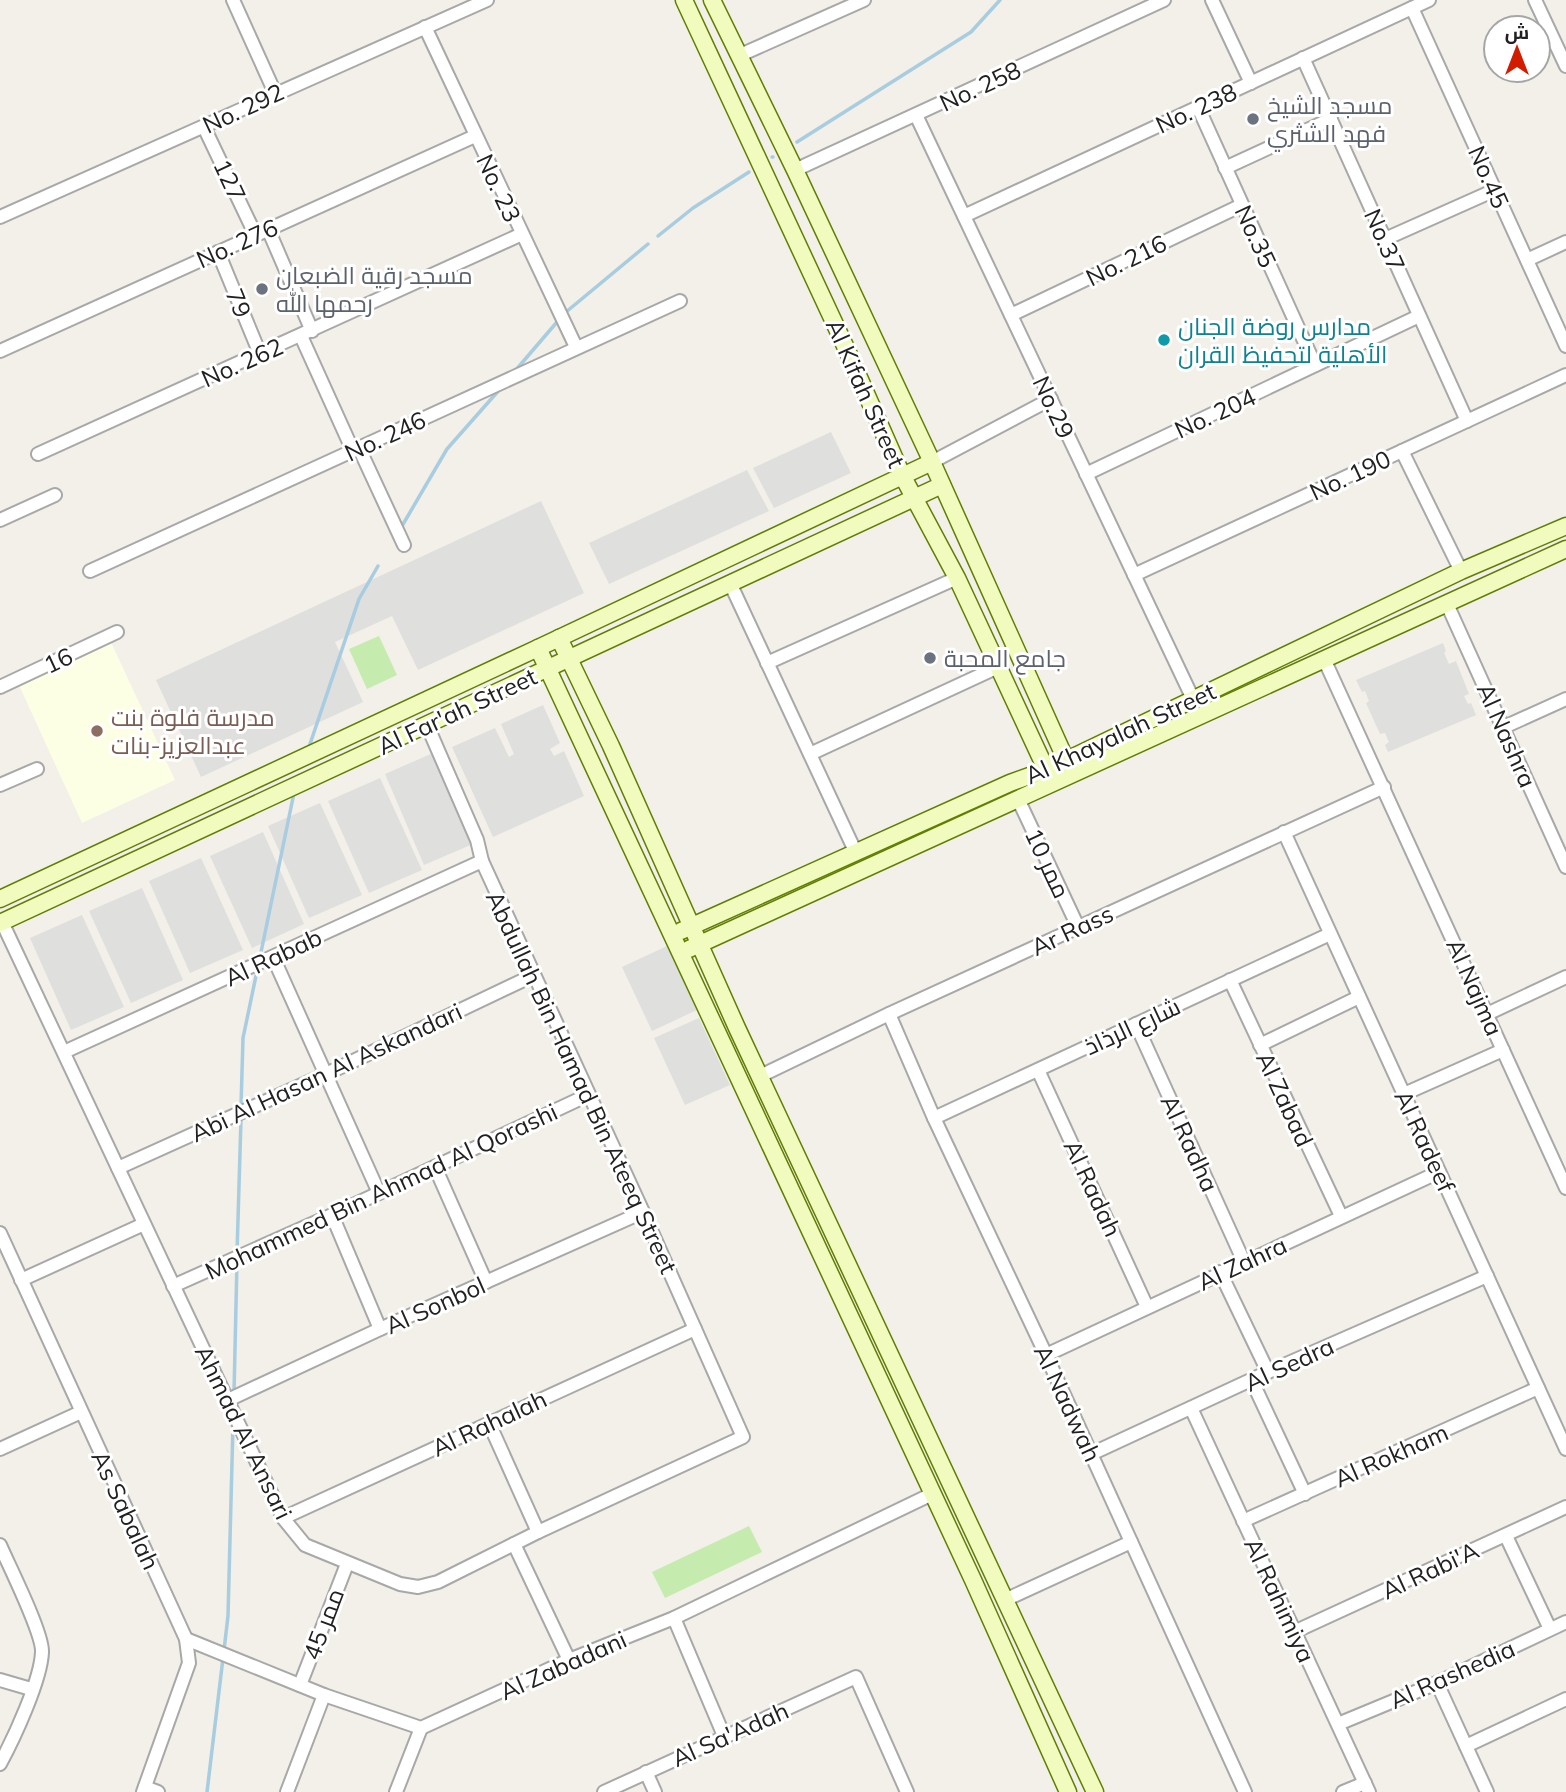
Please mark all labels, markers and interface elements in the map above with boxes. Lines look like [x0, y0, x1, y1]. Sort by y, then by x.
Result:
north arrow [1482, 14, 1552, 84]
text: ش [1505, 20, 1529, 44]
street label: No. 258 [935, 54, 1025, 118]
street label: No. 292 [198, 76, 288, 140]
street label: No. 238 [1151, 76, 1241, 140]
place label: مسجد الشيخ فهد الشثري [1267, 90, 1392, 152]
marker: مسجد الشيخ فهد الشثري [1245, 111, 1261, 127]
street label: No.45 [1462, 141, 1516, 213]
street label: No. 23 [470, 149, 528, 227]
street label: 127 [207, 154, 253, 206]
street label: No.35 [1229, 200, 1283, 272]
street label: No.37 [1358, 204, 1412, 276]
street label: No. 276 [192, 212, 282, 274]
street label: No. 216 [1081, 228, 1171, 292]
place label: مسجد رقية الضبعان رحمها الله [276, 260, 473, 318]
marker: مسجد رقية الضبعان رحمها الله [254, 281, 270, 297]
street label: 79 [220, 284, 258, 322]
place label: مدارس روضة الجنان الأهلية لتحفيظ القران [1178, 311, 1388, 369]
street label: Al Kifah Street [820, 314, 912, 472]
street label: No. 262 [197, 331, 287, 393]
marker: مدارس روضة الجنان الأهلية لتحفيظ القران [1156, 332, 1172, 348]
street label: No.29 [1027, 371, 1081, 443]
street label: No. 204 [1170, 381, 1260, 445]
street label: No. 246 [340, 404, 430, 468]
street label: No. 190 [1305, 443, 1395, 507]
street label: 16 [39, 640, 77, 680]
place label: جامع المحبة [944, 643, 1066, 675]
marker: جامع المحبة [922, 650, 938, 666]
street label: Al Far'ah Street [373, 661, 541, 761]
street label: Al Khayalah Street [1020, 676, 1220, 790]
street label: Al Nashra [1471, 678, 1543, 792]
place label: مدرسة فلوة بنت عبدالعزيز-بنات [111, 702, 275, 760]
marker: مدرسة فلوة بنت عبدالعزيز-بنات [89, 723, 105, 739]
street label: ممر 10 [1019, 823, 1077, 903]
street label: Abdullah Bin Hamad Bin Ateeq Street [480, 886, 684, 1278]
street label: Ar Rass [1026, 898, 1118, 962]
street label: Al Rabab [220, 921, 326, 993]
street label: Al Najma [1440, 934, 1510, 1040]
street label: شارع الرذاذ [1079, 991, 1186, 1063]
street label: Abi Al Hasan Al Askandari [186, 996, 466, 1148]
street label: Al Zabad [1250, 1047, 1320, 1151]
street label: Al Radeef [1388, 1085, 1462, 1198]
street label: Al Radha [1155, 1090, 1225, 1196]
street label: Mohammed Bin Ahmad Al Qorashi [200, 1096, 562, 1286]
street label: Al Radah [1058, 1135, 1128, 1241]
street label: Al Zahra [1193, 1229, 1291, 1297]
street label: Al Sonbol [380, 1270, 490, 1340]
street label: Al Sedra [1240, 1330, 1338, 1398]
street label: Ahmad Al Ansari [189, 1340, 299, 1524]
street label: Al Nadwah [1028, 1340, 1108, 1466]
street label: Al Rahalah [427, 1383, 551, 1463]
street label: Al Rokham [1329, 1417, 1453, 1493]
street label: As Sabalah [85, 1446, 167, 1574]
street label: Al Rahimiya [1238, 1533, 1322, 1667]
street label: Al Rabi'A [1377, 1534, 1484, 1605]
street label: ممر 45 [296, 1584, 350, 1664]
street label: Al Zabadani [495, 1624, 631, 1706]
street label: Al Rashedia [1385, 1633, 1519, 1715]
street label: Al Sa'Adah [667, 1695, 793, 1773]

